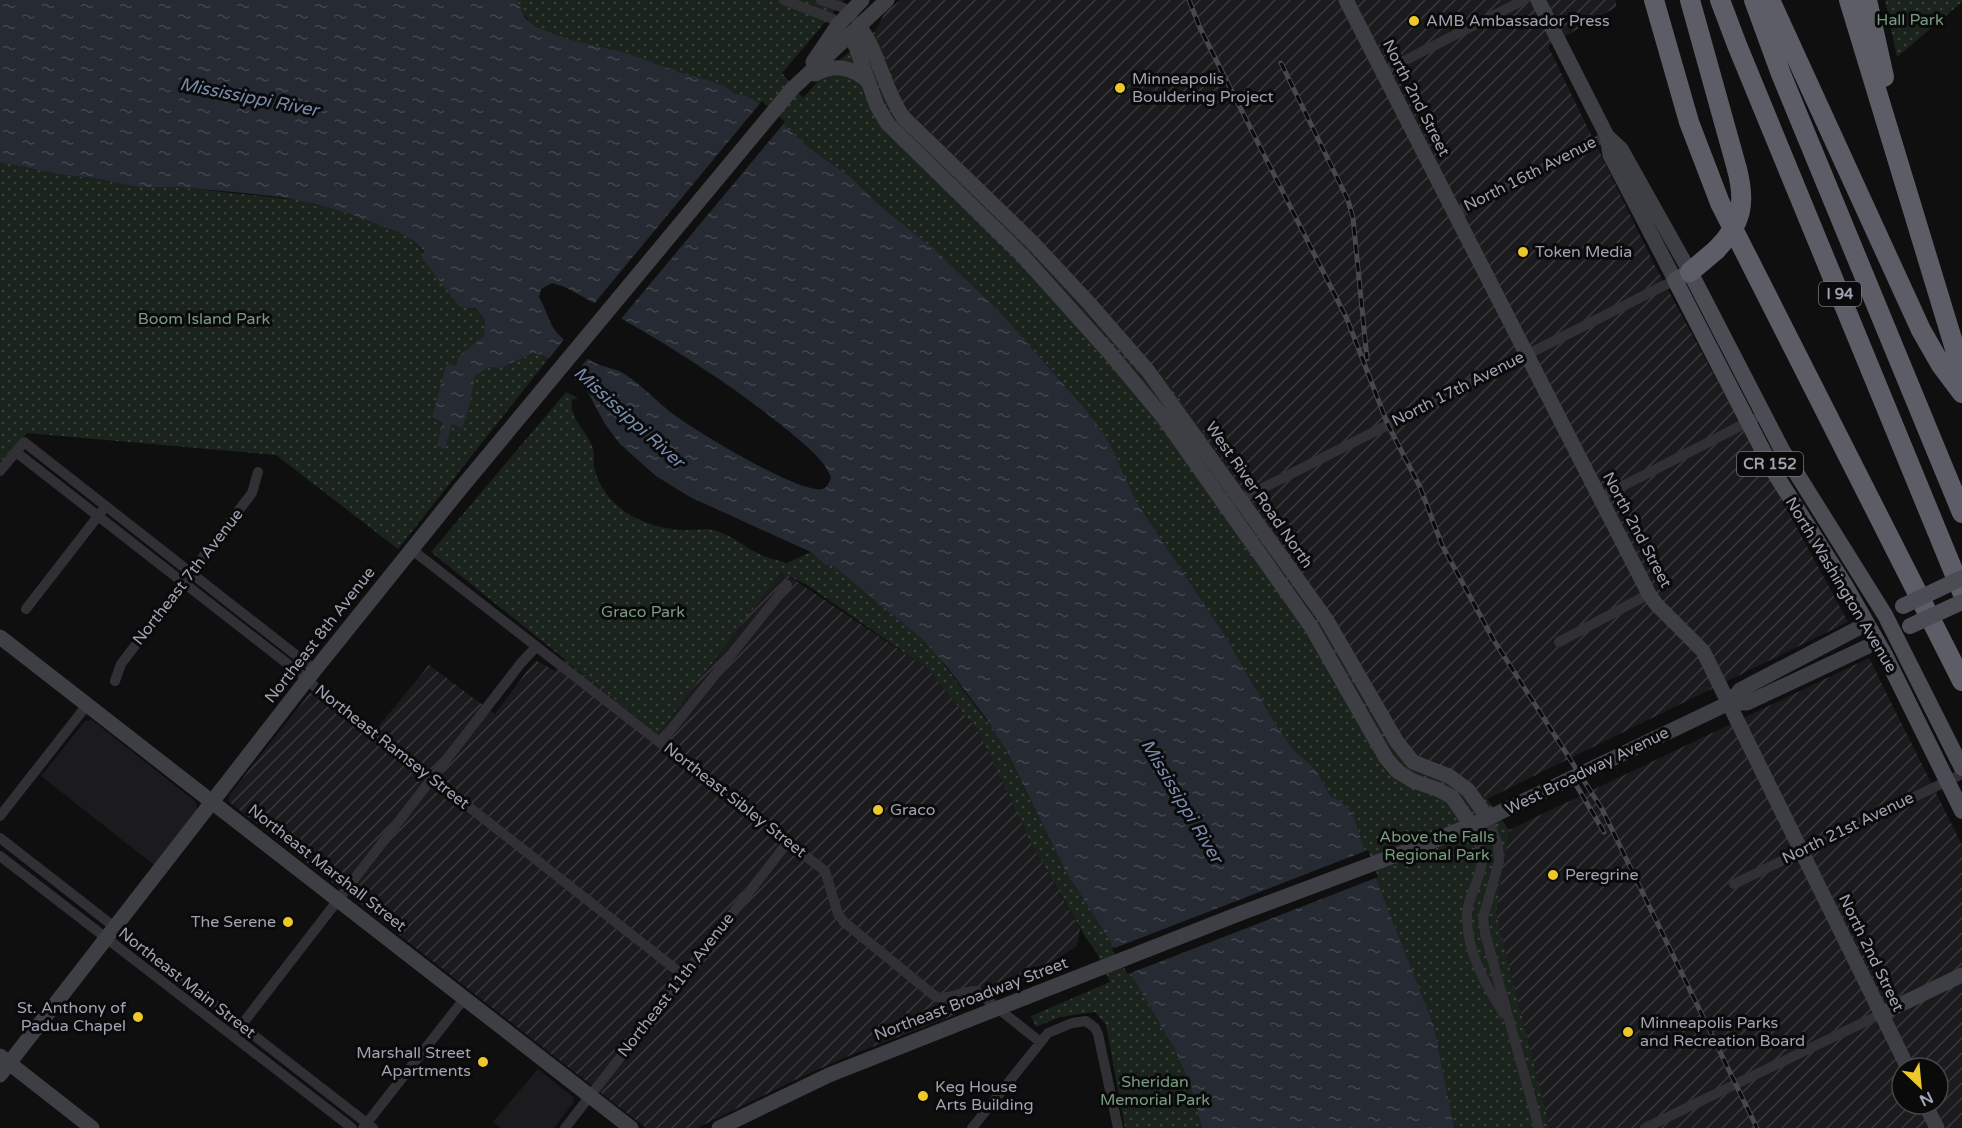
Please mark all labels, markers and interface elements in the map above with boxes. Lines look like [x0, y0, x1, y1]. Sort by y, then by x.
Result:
park label: Hall Park [1876, 10, 1944, 30]
place label: AMB Ambassador Press [1426, 11, 1610, 31]
marker: AMB Ambassador Press [1407, 14, 1421, 28]
street label: North 2nd Street [1378, 36, 1454, 160]
place label: Minneapolis Bouldering Project [1132, 69, 1274, 107]
water label: Mississippi River [178, 73, 322, 122]
marker: Minneapolis Bouldering Project [1113, 81, 1127, 95]
street label: North 16th Avenue [1460, 132, 1600, 216]
place label: Token Media [1535, 242, 1632, 262]
marker: Token Media [1516, 245, 1530, 259]
road number: I 94 [1819, 282, 1861, 306]
park label: Boom Island Park [138, 309, 271, 329]
street label: North 17th Avenue [1388, 347, 1528, 431]
water label: Mississippi River [569, 362, 690, 474]
street label: West River Road North [1201, 418, 1317, 572]
road number: CR 152 [1737, 452, 1803, 476]
street label: North 2nd Street [1598, 469, 1676, 591]
street label: North Washington Avenue [1781, 494, 1901, 676]
street label: Northeast 7th Avenue [129, 505, 247, 649]
street label: Northeast 8th Avenue [261, 563, 379, 707]
park label: Graco Park [601, 602, 685, 622]
street label: Northeast Ramsey Street [311, 680, 473, 814]
street label: West Broadway Avenue [1502, 723, 1672, 819]
water label: Mississippi River [1136, 735, 1229, 869]
street label: Northeast Sibley Street [660, 738, 810, 862]
street label: North 21st Avenue [1779, 788, 1917, 868]
street label: Northeast Marshall Street [244, 800, 410, 936]
place label: Graco [890, 800, 935, 820]
marker: Graco [871, 803, 885, 817]
park label: Above the Falls Regional Park [1379, 827, 1495, 865]
place label: Peregrine [1565, 865, 1639, 885]
marker: Peregrine [1546, 868, 1560, 882]
street label: North 2nd Street [1834, 891, 1908, 1015]
street label: Northeast 11th Avenue [613, 909, 739, 1061]
place label: The Serene [191, 912, 276, 932]
marker: The Serene [281, 915, 295, 929]
street label: Northeast Main Street [115, 923, 259, 1043]
street label: Northeast Broadway Street [871, 953, 1071, 1045]
place label: St. Anthony of Padua Chapel [17, 998, 127, 1036]
marker: St. Anthony of Padua Chapel [131, 1010, 145, 1024]
place label: Minneapolis Parks and Recreation Board [1640, 1013, 1805, 1051]
marker: Minneapolis Parks and Recreation Board [1621, 1025, 1635, 1039]
place label: Marshall Street Apartments [356, 1043, 471, 1081]
marker: Marshall Street Apartments [476, 1055, 490, 1069]
north arrow [1890, 1056, 1950, 1116]
park label: Sheridan Memorial Park [1100, 1072, 1210, 1110]
place label: Keg House Arts Building [935, 1077, 1034, 1115]
text: N [1916, 1087, 1936, 1110]
marker: Keg House Arts Building [916, 1089, 930, 1103]

